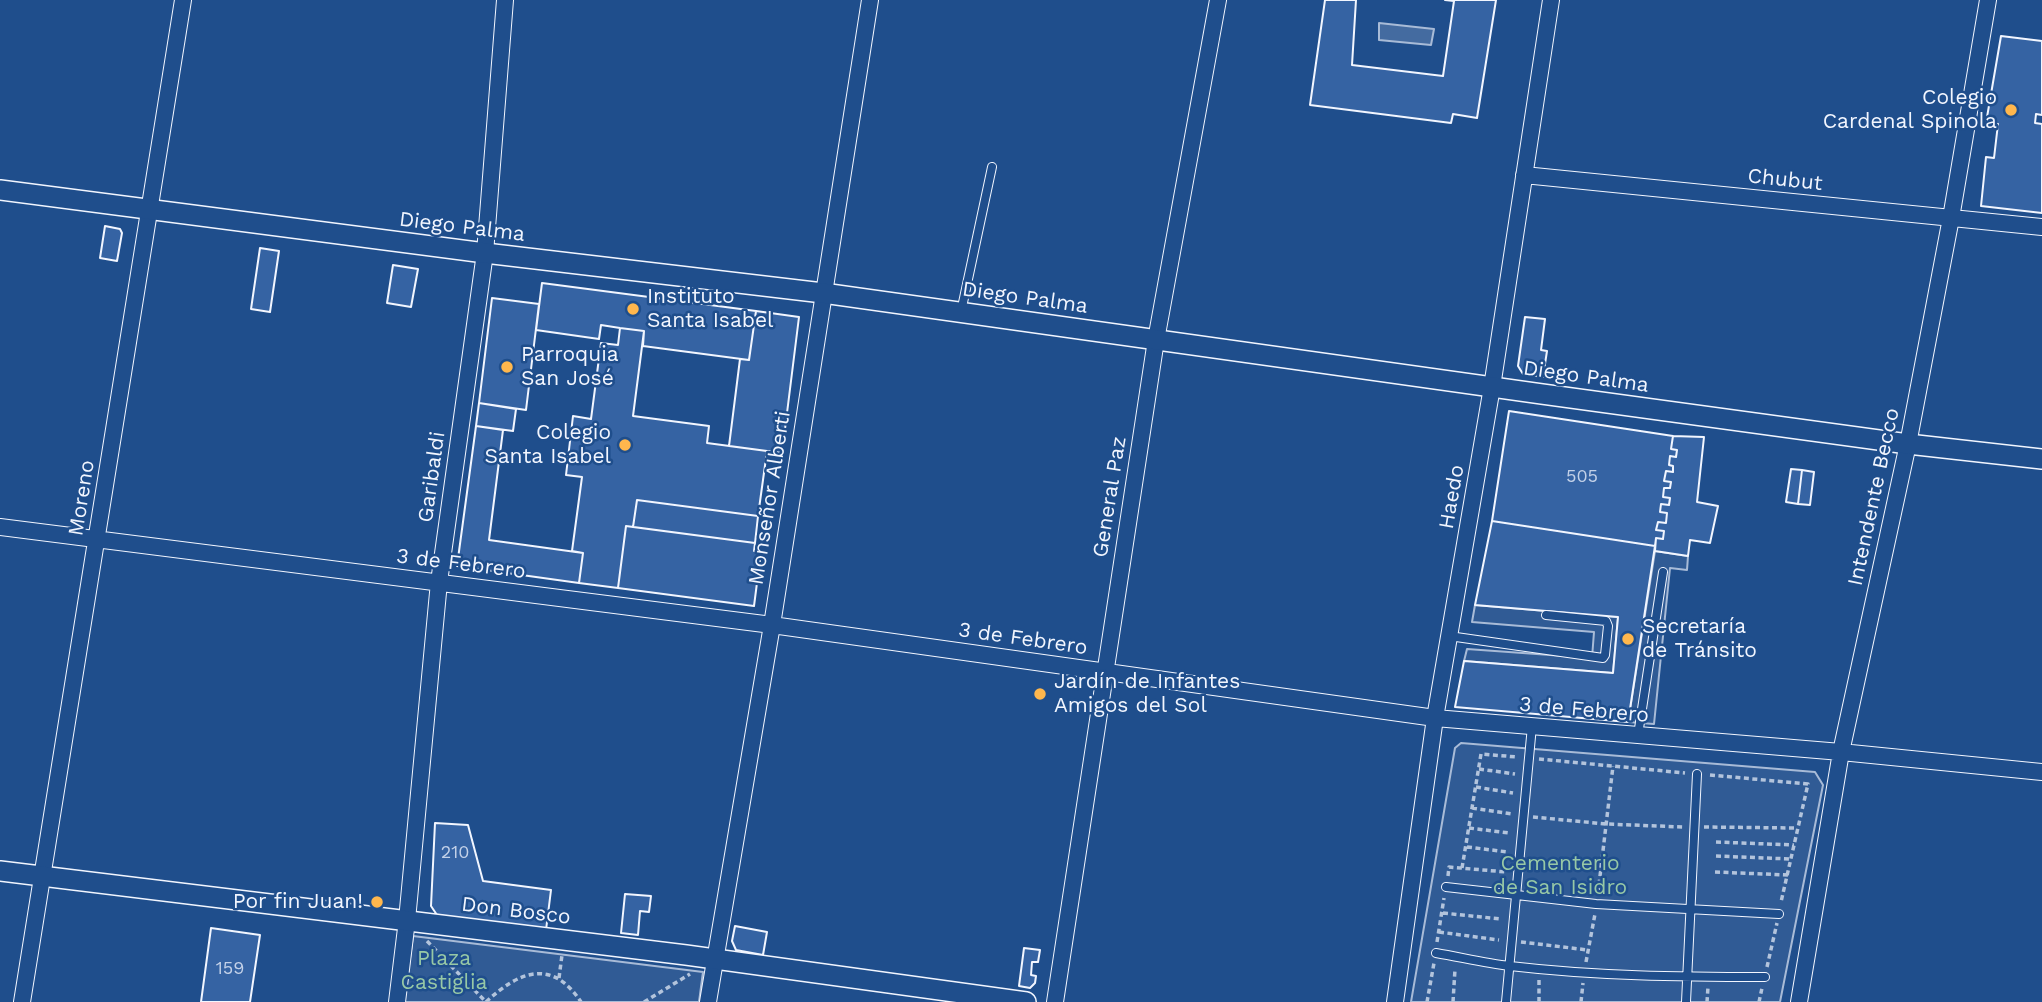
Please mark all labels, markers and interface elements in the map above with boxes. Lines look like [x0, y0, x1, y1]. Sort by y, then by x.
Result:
place label: Colegio Cardenal Spinola [1823, 85, 1997, 135]
marker: Colegio Cardenal Spinola [2003, 102, 2019, 118]
street label: Chubut [1746, 164, 1824, 196]
street label: Diego Palma [398, 207, 526, 247]
street label: Diego Palma [961, 277, 1089, 319]
place label: Instituto Santa Isabel [647, 284, 774, 334]
marker: Instituto Santa Isabel [625, 301, 641, 317]
place label: Parroquia San José [521, 342, 619, 392]
street label: Diego Palma [1522, 356, 1650, 398]
marker: Parroquia San José [499, 359, 515, 375]
street label: Intendente Becco [1843, 406, 1905, 588]
street label: Monseñor Alberti [744, 409, 796, 587]
place label: Colegio Santa Isabel [484, 420, 611, 470]
street label: Garibaldi [413, 430, 451, 524]
street label: General Paz [1088, 435, 1132, 559]
marker: Colegio Santa Isabel [617, 437, 633, 453]
street label: Moreno [64, 458, 100, 538]
street label: Haedo [1434, 463, 1470, 531]
house number: 505 [1566, 466, 1598, 488]
street label: 3 de Febrero [395, 544, 527, 584]
place label: Secretaría de Tránsito [1642, 614, 1757, 664]
street label: 3 de Febrero [957, 617, 1089, 661]
marker: Secretaría de Tránsito [1620, 631, 1636, 647]
place label: Jardín de Infantes Amigos del Sol [1054, 669, 1240, 719]
marker: Jardín de Infantes Amigos del Sol [1032, 686, 1048, 702]
street label: 3 de Febrero [1518, 692, 1650, 728]
house number: 210 [441, 842, 469, 864]
park label: Cementerio de San Isidro [1493, 851, 1627, 901]
place label: Por fin Juan! [233, 889, 363, 915]
street label: Don Bosco [460, 892, 572, 930]
marker: Por fin Juan! [369, 894, 385, 910]
park label: Plaza Castiglia [401, 946, 487, 996]
house number: 159 [216, 958, 244, 980]

